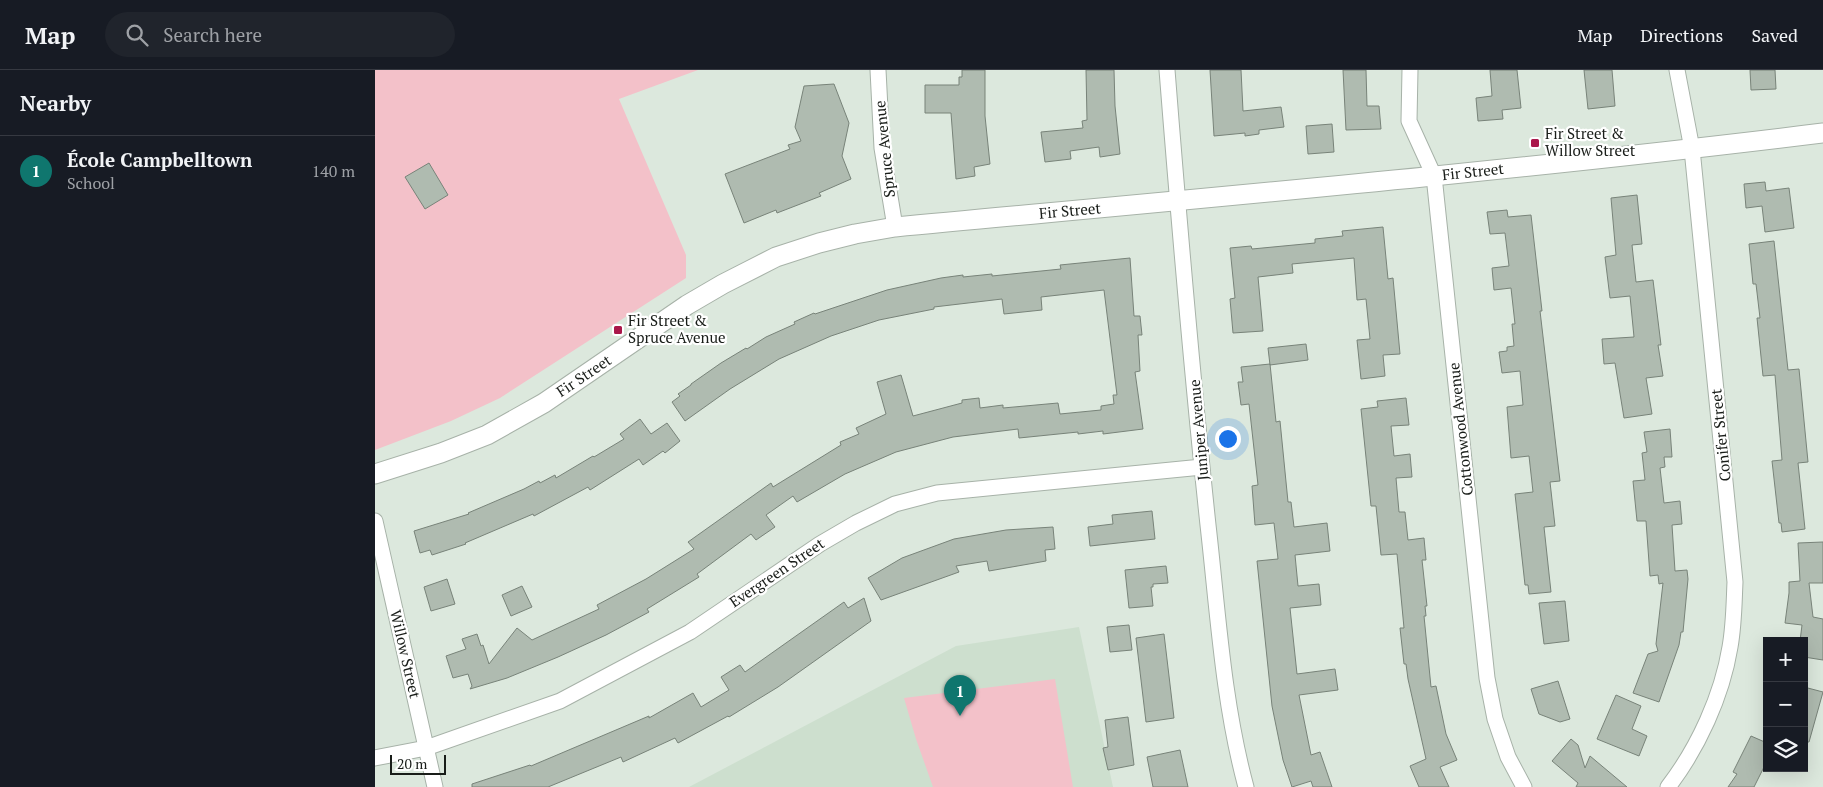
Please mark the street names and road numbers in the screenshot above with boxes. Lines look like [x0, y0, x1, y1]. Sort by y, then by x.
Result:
street label: Spruce Avenue [869, 100, 899, 199]
street label: Fir Street [1441, 158, 1505, 184]
street label: Fir Street [1038, 197, 1102, 223]
street label: Fir Street [552, 349, 615, 401]
street label: Cottonwood Avenue [1443, 361, 1477, 497]
street label: Juniper Avenue [1184, 379, 1212, 481]
street label: Conifer Street [1705, 387, 1735, 482]
street label: Evergreen Street [725, 533, 828, 611]
street label: Willow Street [386, 608, 426, 700]

